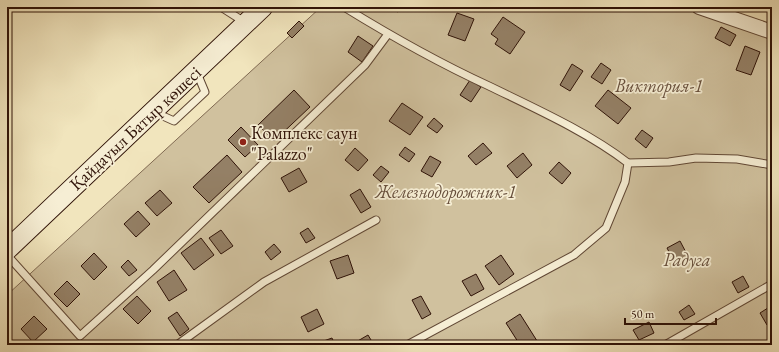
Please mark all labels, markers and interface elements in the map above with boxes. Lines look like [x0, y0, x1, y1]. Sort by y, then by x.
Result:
street label: Қайдауыл Батыр көшесі [64, 60, 206, 195]
park label: Виктория-1 [614, 74, 703, 98]
place label: Комплекс саун "Palazzo" [251, 121, 358, 165]
marker: Комплекс саун "Palazzo" [238, 137, 248, 147]
park label: Железнодорожник-1 [374, 180, 516, 204]
park label: Радуга [663, 248, 711, 272]
scale bar [625, 300, 716, 326]
text: 50 m [631, 306, 655, 322]

